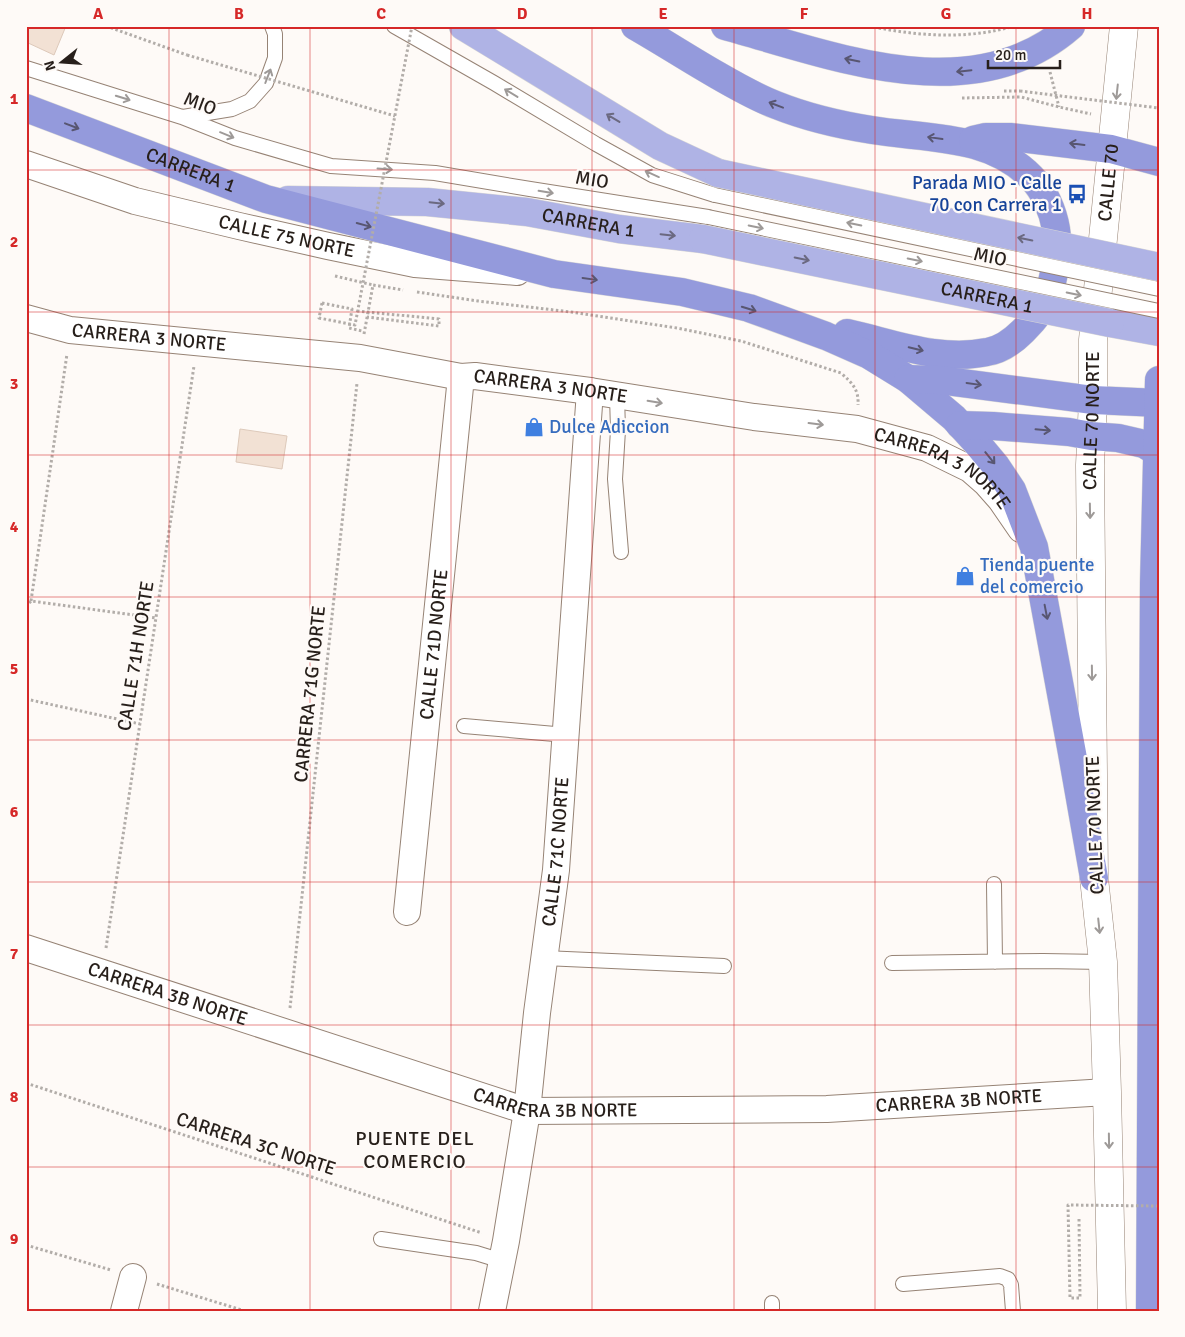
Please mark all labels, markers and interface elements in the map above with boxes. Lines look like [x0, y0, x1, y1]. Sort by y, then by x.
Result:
text: A [93, 4, 104, 24]
text: B [234, 4, 244, 24]
text: C [376, 4, 386, 24]
text: D [517, 4, 528, 24]
text: E [658, 4, 668, 24]
text: F [800, 4, 809, 24]
text: G [941, 4, 951, 24]
text: H [1082, 4, 1092, 24]
north arrow [38, 38, 88, 88]
scale bar [988, 38, 1060, 70]
text: 20 m [995, 46, 1026, 64]
one-way arrow [844, 55, 860, 64]
text: N [40, 59, 60, 73]
one-way arrow [956, 66, 972, 76]
one-way arrow [264, 69, 273, 84]
one-way arrow [1112, 84, 1122, 100]
street label: MIO [180, 87, 220, 121]
one-way arrow [504, 88, 518, 98]
text: 1 [10, 89, 19, 109]
one-way arrow [115, 94, 131, 104]
one-way arrow [769, 100, 784, 109]
one-way arrow [607, 112, 621, 122]
one-way arrow [64, 121, 79, 131]
one-way arrow [220, 132, 235, 141]
one-way arrow [927, 133, 943, 143]
one-way arrow [1069, 139, 1085, 149]
street label: CARRERA 1 [142, 142, 239, 198]
street label: CALLE 70 [1093, 142, 1124, 222]
one-way arrow [377, 165, 393, 174]
street label: MIO [574, 166, 610, 194]
one-way arrow [645, 168, 660, 178]
place label: Parada MIO - Calle 70 con Carrera 1 [912, 171, 1062, 217]
bus stop icon: Parada MIO - Calle 70 con Carrera 1 [1066, 183, 1088, 205]
one-way arrow [538, 187, 554, 197]
one-way arrow [429, 199, 445, 208]
street label: CARRERA 1 [540, 203, 636, 243]
street label: CALLE 75 NORTE [216, 210, 357, 263]
one-way arrow [847, 219, 863, 229]
one-way arrow [356, 221, 372, 230]
one-way arrow [747, 223, 763, 232]
one-way arrow [659, 230, 675, 240]
text: 2 [10, 232, 18, 252]
one-way arrow [1018, 233, 1034, 243]
street label: MIO [971, 242, 1009, 272]
one-way arrow [794, 255, 810, 264]
one-way arrow [906, 256, 922, 266]
one-way arrow [582, 274, 598, 284]
street label: CARRERA 1 [938, 276, 1036, 319]
one-way arrow [1065, 289, 1081, 299]
one-way arrow [741, 304, 757, 314]
street label: CARRERA 3 NORTE [71, 318, 227, 357]
one-way arrow [908, 345, 924, 354]
street label: CALLE 70 NORTE [1078, 351, 1105, 490]
street label: CARRERA 3 NORTE [472, 364, 629, 409]
text: 3 [10, 374, 18, 394]
one-way arrow [965, 380, 981, 390]
one-way arrow [647, 397, 663, 407]
place label: Dulce Adiccion [549, 415, 670, 439]
shop icon: Dulce Adiccion [523, 416, 545, 438]
one-way arrow [808, 419, 824, 429]
street label: CARRERA 3 NORTE [871, 422, 1016, 514]
one-way arrow [1035, 425, 1051, 435]
one-way arrow [984, 451, 995, 464]
one-way arrow [1085, 502, 1095, 519]
text: 4 [10, 517, 19, 537]
place label: Tienda puente del comercio [980, 553, 1095, 599]
shop icon: Tienda puente del comercio [954, 565, 976, 587]
street label: CALLE 71D NORTE [414, 568, 454, 721]
street label: CALLE 71H NORTE [112, 579, 160, 733]
one-way arrow [1041, 603, 1051, 619]
street label: CARRERA 71G NORTE [289, 604, 331, 784]
text: 5 [10, 659, 18, 679]
one-way arrow [1087, 665, 1097, 681]
street label: CALLE 70 NORTE [1081, 755, 1109, 895]
street label: CALLE 71C NORTE [537, 776, 575, 928]
text: 6 [10, 802, 19, 822]
one-way arrow [1094, 918, 1104, 934]
text: 7 [10, 944, 19, 964]
street label: CARRERA 3B NORTE [85, 957, 251, 1031]
street label: CARRERA 3B NORTE [470, 1082, 638, 1123]
street label: CARRERA 3B NORTE [875, 1084, 1043, 1118]
text: 8 [10, 1087, 19, 1107]
street label: CARRERA 3C NORTE [173, 1107, 339, 1181]
district label: PUENTE DEL COMERCIO [355, 1126, 475, 1174]
one-way arrow [1104, 1133, 1113, 1149]
text: 9 [10, 1229, 19, 1249]

